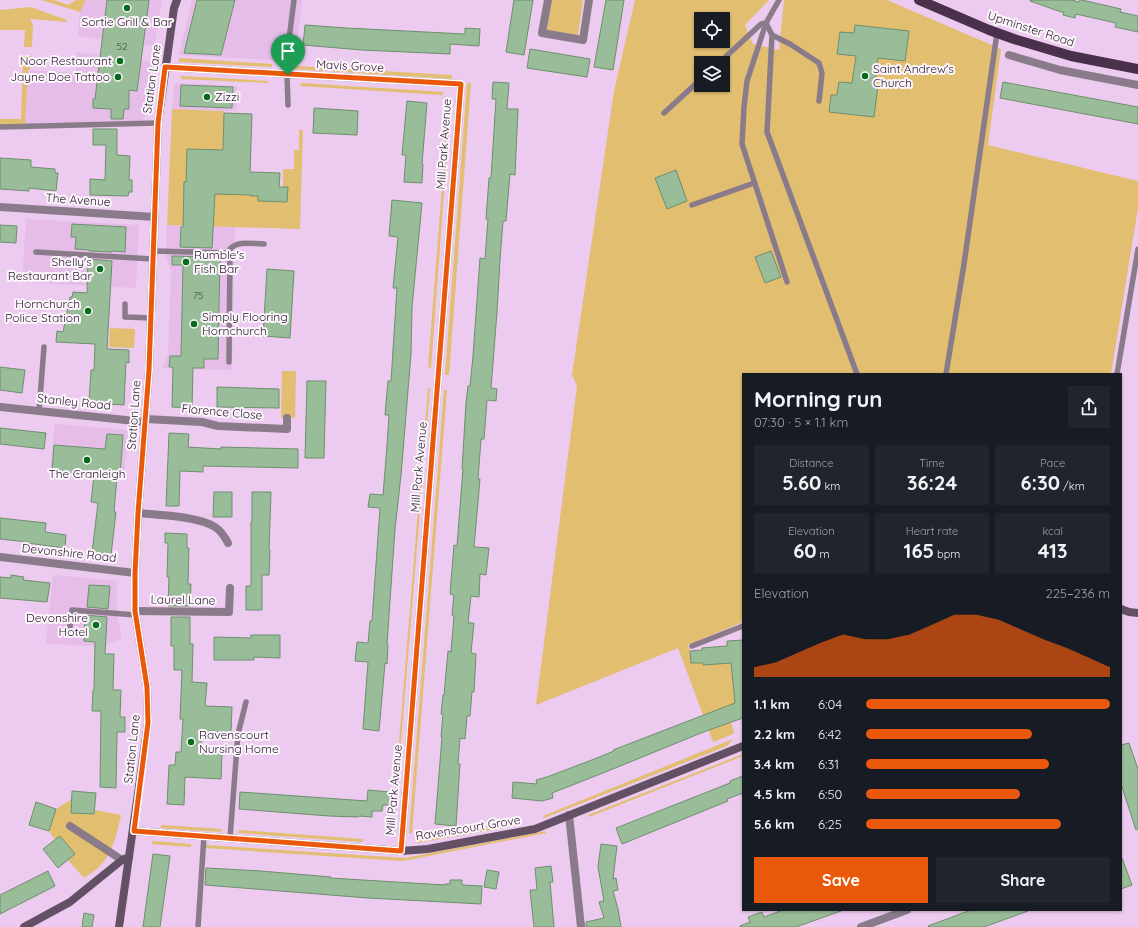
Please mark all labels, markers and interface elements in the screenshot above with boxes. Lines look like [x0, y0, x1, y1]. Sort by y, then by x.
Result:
marker: Sortie Grill & Bar [122, 3, 132, 13]
street label: Upminster Road [986, 7, 1076, 50]
map controls [694, 12, 730, 92]
button: locate [694, 12, 730, 48]
place label: Sortie Grill & Bar [82, 14, 173, 29]
pin [271, 34, 305, 75]
house number: 52 [117, 40, 128, 53]
icon: arrive [277, 40, 299, 62]
street label: Station Lane [139, 43, 164, 114]
place label: Noor Restaurant [20, 53, 112, 68]
marker: Noor Restaurant [115, 56, 125, 66]
street label: Mavis Grove [316, 56, 385, 75]
button: layers [694, 56, 730, 92]
place label: Saint Andrew's Church [873, 61, 954, 90]
place label: Jayne Doe Tattoo [10, 69, 110, 84]
marker: Saint Andrew's Church [860, 71, 870, 81]
marker: Jayne Doe Tattoo [113, 72, 123, 82]
place label: Zizzi [215, 89, 239, 104]
marker: Zizzi [202, 92, 212, 102]
street label: Mill Park Avenue [433, 98, 454, 190]
street label: The Avenue [45, 190, 111, 209]
place label: Rumble's Fish Bar [194, 247, 245, 276]
place label: Shelly's Restaurant Bar [8, 254, 92, 283]
marker: Rumble's Fish Bar [181, 257, 191, 267]
marker: Shelly's Restaurant Bar [95, 264, 105, 274]
house number: 75 [193, 289, 203, 302]
place label: Hornchurch Police Station [5, 296, 80, 325]
marker: Hornchurch Police Station [83, 306, 93, 316]
place label: Simply Flooring Hornchurch [202, 309, 288, 338]
marker: Simply Flooring Hornchurch [189, 319, 199, 329]
street label: Station Lane [124, 380, 143, 450]
text: Morning run [754, 385, 882, 413]
button: share [1068, 386, 1110, 428]
street label: Stanley Road [36, 390, 112, 413]
street label: Florence Close [181, 400, 263, 423]
text: 07:30 · 5 × 1.1 km [754, 414, 848, 430]
street label: Mill Park Avenue [407, 421, 430, 513]
marker: The Cranleigh [82, 455, 92, 465]
text: Distance [789, 456, 833, 470]
text: Time [919, 456, 945, 470]
text: Pace [1040, 456, 1065, 470]
place label: The Cranleigh [49, 466, 125, 481]
text: 5.60 [782, 470, 821, 495]
text: 36:24 [907, 470, 957, 495]
text: 6:30 [1021, 470, 1060, 495]
text: km [821, 479, 840, 493]
text: /km [1060, 479, 1085, 493]
text: Elevation [788, 524, 835, 538]
text: Heart rate [906, 524, 958, 538]
text: kcal [1042, 524, 1063, 538]
text: 60 [793, 538, 816, 563]
text: 165 [904, 538, 934, 563]
text: 413 [1038, 538, 1068, 563]
street label: Devonshire Road [21, 540, 117, 565]
text: m [816, 547, 830, 561]
text: bpm [934, 547, 960, 561]
text: Elevation [754, 585, 809, 601]
text: 225–236 m [1045, 585, 1110, 601]
street label: Laurel Lane [150, 591, 216, 608]
place label: Devonshire Hotel [26, 610, 88, 639]
marker: Devonshire Hotel [91, 620, 101, 630]
text: 1.1 km [754, 696, 790, 712]
text: 6:04 [818, 696, 842, 712]
street label: Station Lane [120, 713, 143, 784]
text: 2.2 km [754, 726, 795, 742]
text: 6:42 [818, 726, 841, 742]
place label: Ravenscourt Nursing Home [199, 727, 279, 756]
marker: Ravenscourt Nursing Home [186, 737, 196, 747]
street label: Mill Park Avenue [382, 744, 405, 836]
text: 3.4 km [754, 756, 795, 772]
text: 6:31 [818, 756, 839, 772]
text: 4.5 km [754, 786, 795, 802]
text: 6:50 [818, 786, 842, 802]
street label: Ravenscourt Grove [414, 812, 522, 843]
text: 5.6 km [754, 816, 794, 832]
text: 6:25 [818, 816, 842, 832]
button: Save [754, 857, 928, 903]
button: Share [936, 857, 1110, 903]

